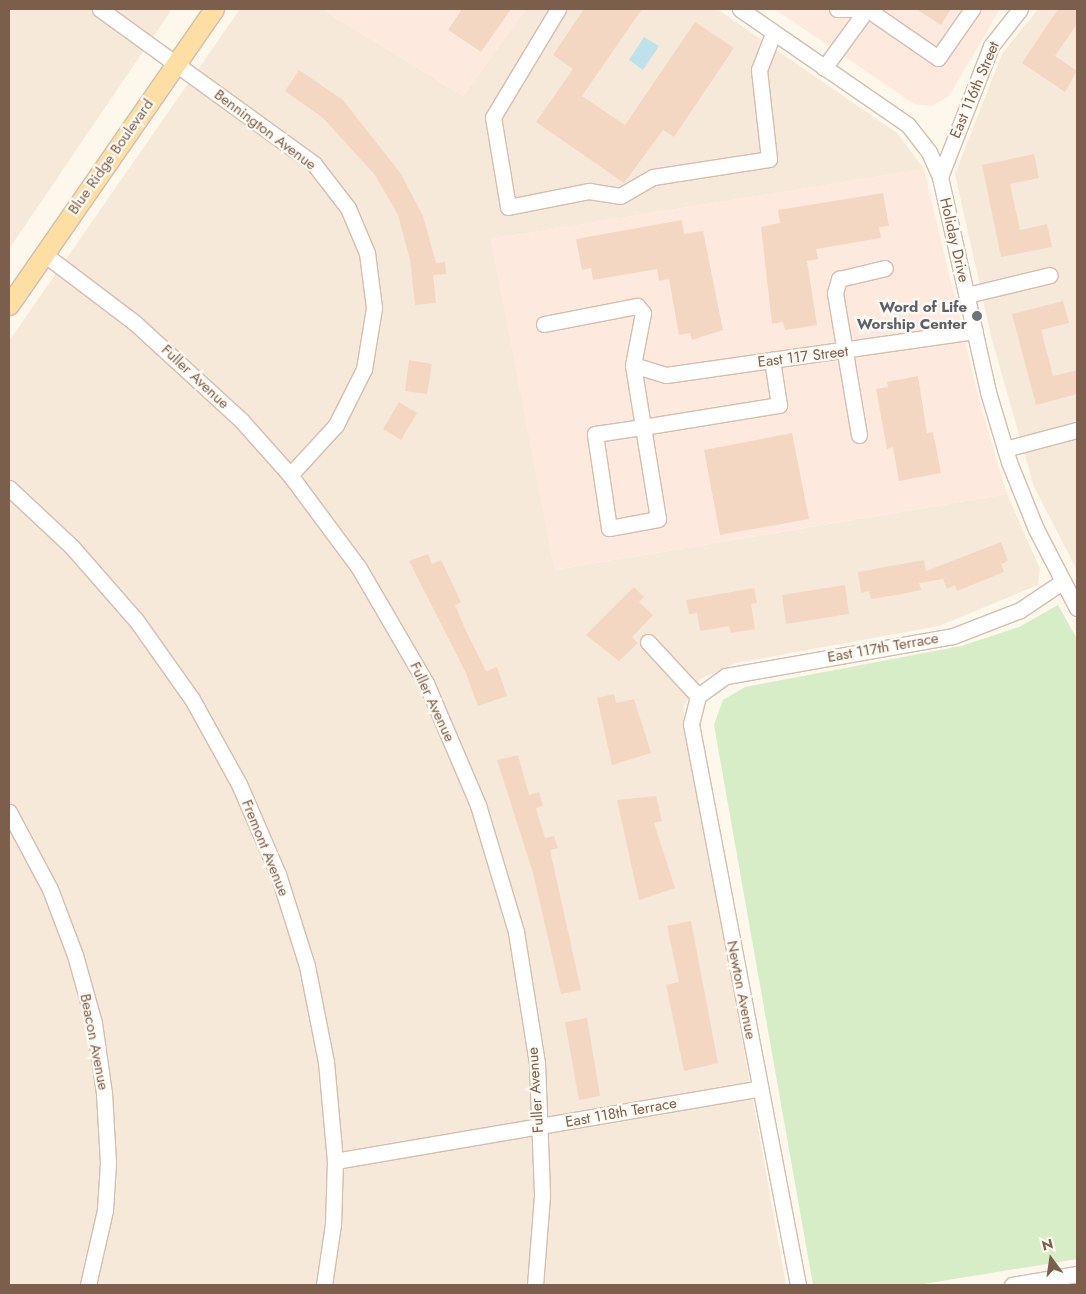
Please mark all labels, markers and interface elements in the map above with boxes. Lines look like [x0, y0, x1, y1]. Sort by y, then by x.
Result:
street label: East 116th Street [946, 39, 1004, 141]
street label: Bennington Avenue [210, 86, 320, 174]
street label: Blue Ridge Boulevard [64, 96, 158, 218]
street label: Holiday Drive [936, 196, 972, 284]
place label: Word of Life Worship Center [857, 298, 967, 333]
marker: Word of Life Worship Center [971, 310, 983, 322]
street label: Fuller Avenue [157, 341, 233, 413]
street label: East 117 Street [757, 343, 849, 371]
street label: East 117th Terrace [826, 629, 940, 667]
street label: Fuller Avenue [406, 659, 458, 745]
street label: Fremont Avenue [237, 797, 293, 899]
street label: Newton Avenue [723, 939, 759, 1041]
street label: Beacon Avenue [76, 992, 112, 1092]
street label: Fuller Avenue [524, 1046, 548, 1134]
street label: East 118th Terrace [564, 1094, 678, 1132]
text: N [1040, 1233, 1055, 1255]
north arrow [1026, 1234, 1076, 1284]

